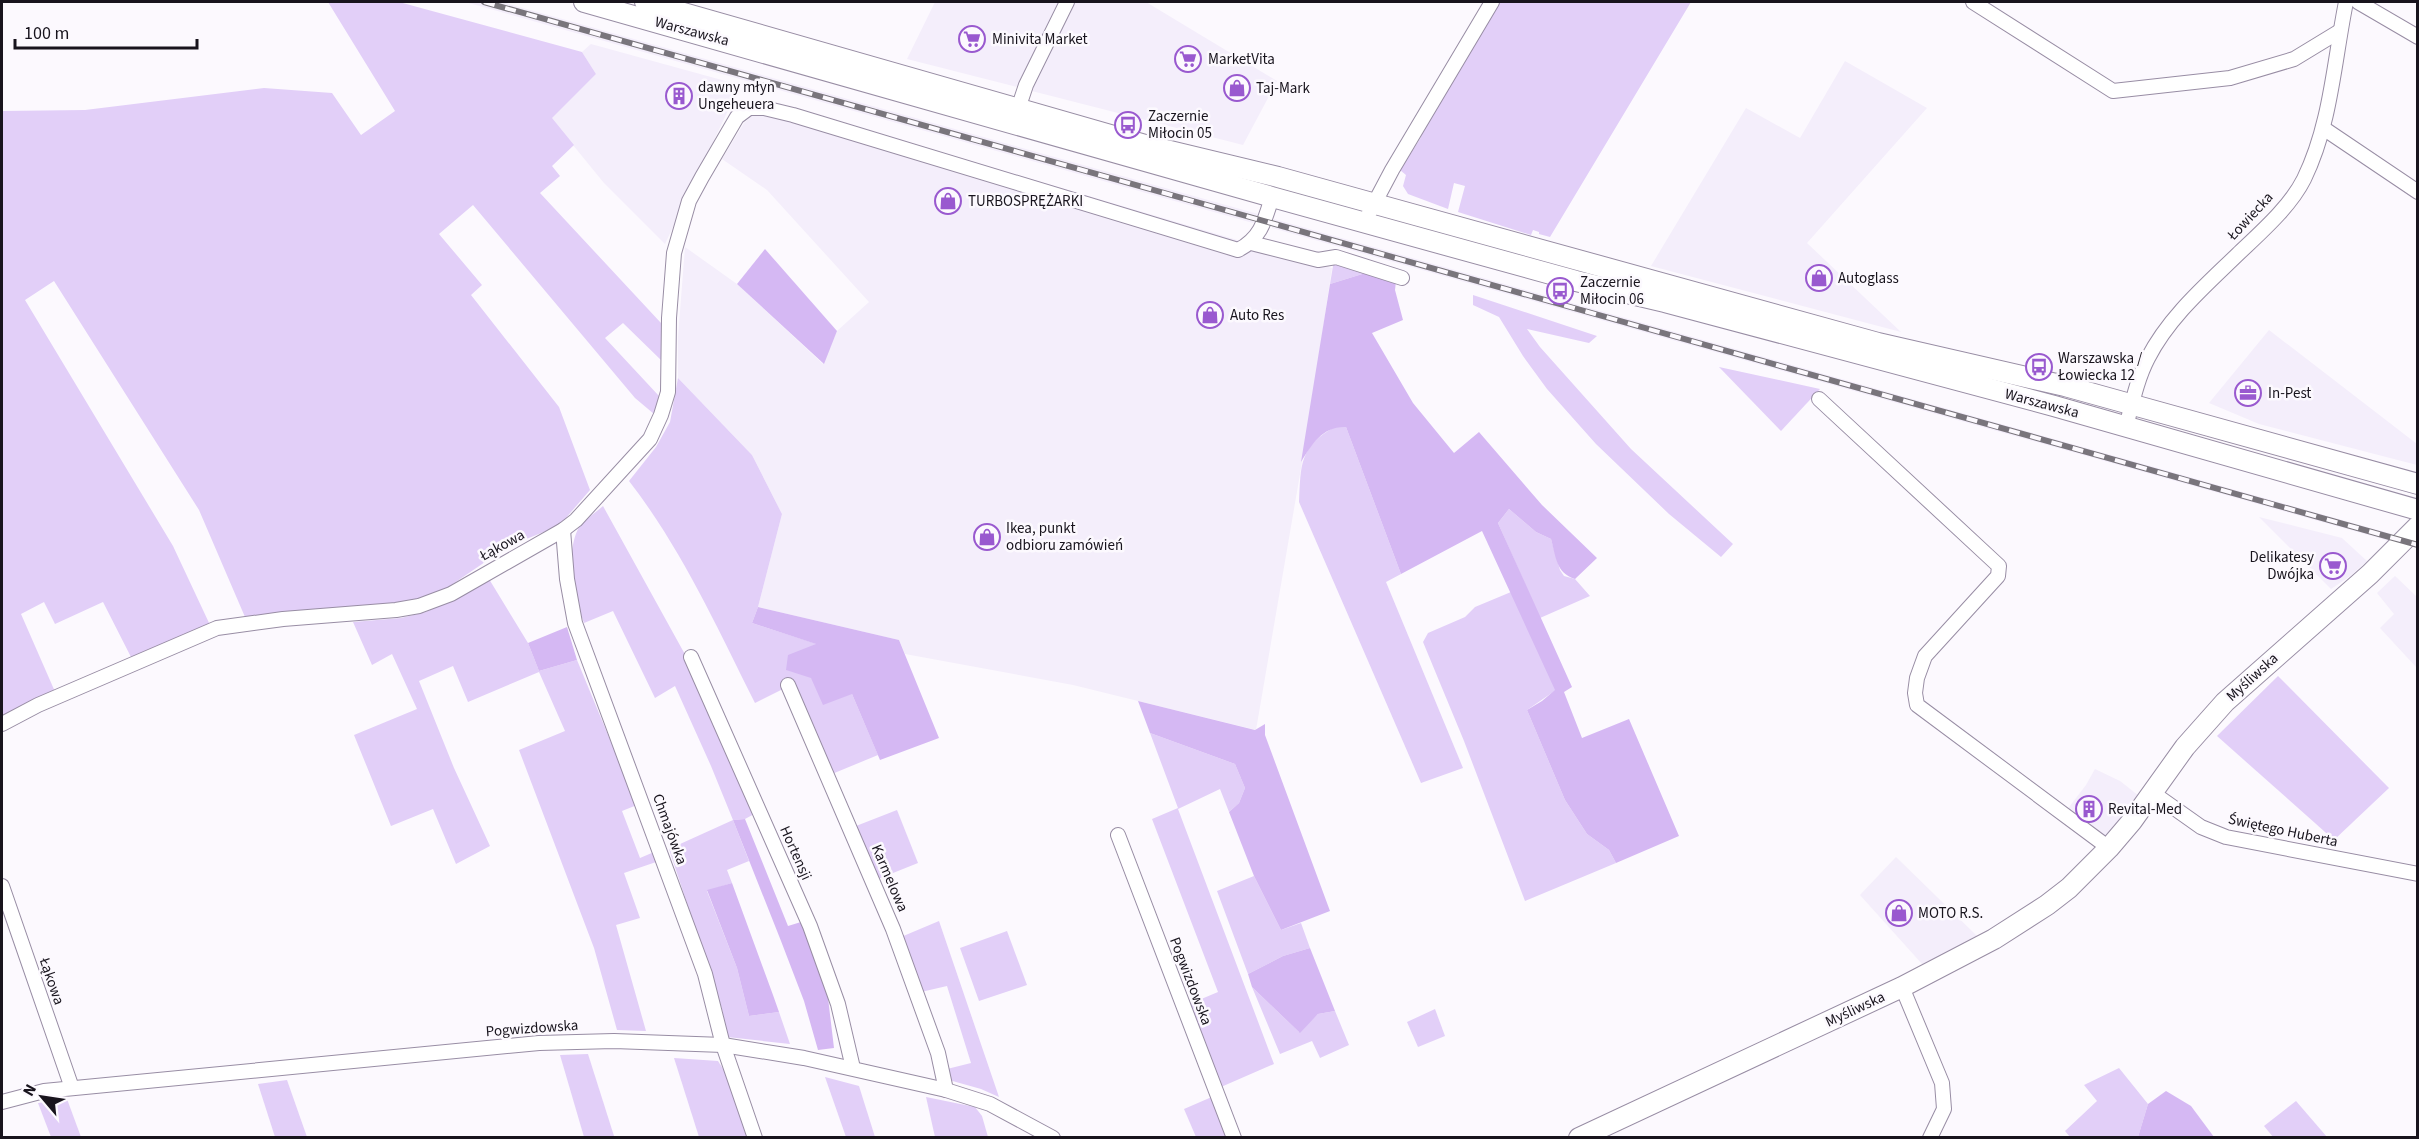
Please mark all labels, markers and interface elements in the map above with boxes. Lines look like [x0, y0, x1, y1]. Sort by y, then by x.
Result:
street label: Warszawska [652, 11, 731, 51]
scale bar [15, 12, 196, 50]
text: 100 m [24, 21, 69, 46]
supermarket icon: Minivita Market [957, 24, 987, 54]
place label: Minivita Market [992, 29, 1088, 50]
supermarket icon: MarketVita [1173, 44, 1203, 74]
place label: MarketVita [1208, 49, 1275, 70]
shop icon: Taj-Mark [1222, 73, 1252, 103]
place label: dawny młyn Ungeheuera [698, 77, 775, 115]
place label: Taj-Mark [1256, 78, 1311, 99]
building icon: dawny młyn Ungeheuera [664, 81, 694, 111]
place label: Zaczernie Miłocin 05 [1148, 106, 1212, 144]
bus stop icon: Zaczernie Miłocin 05 [1113, 110, 1143, 140]
shop icon: TURBOSPRĘŻARKI [933, 186, 963, 216]
street label: Łowiecka [2222, 188, 2278, 246]
place label: TURBOSPRĘŻARKI [968, 191, 1083, 212]
shop icon: Autoglass [1804, 263, 1834, 293]
place label: Autoglass [1838, 268, 1899, 289]
place label: Zaczernie Miłocin 06 [1580, 272, 1644, 310]
bus stop icon: Zaczernie Miłocin 06 [1545, 276, 1575, 306]
shop icon: Auto Res [1195, 300, 1225, 330]
place label: Auto Res [1230, 305, 1284, 326]
place label: Warszawska / Łowiecka 12 [2057, 348, 2143, 386]
bus stop icon: Warszawska / Łowiecka 12 [2024, 352, 2054, 382]
office icon: In-Pest [2233, 378, 2263, 408]
street label: Warszawska [2002, 383, 2081, 423]
place label: In-Pest [2268, 383, 2311, 404]
place label: Ikea, punkt odbioru zamówień [1006, 518, 1123, 556]
shop icon: Ikea, punkt odbioru zamówień [972, 522, 1002, 552]
street label: Łąkowa [475, 525, 529, 567]
place label: Delikatesy Dwójka [2250, 547, 2314, 585]
supermarket icon: Delikatesy Dwójka [2318, 551, 2348, 581]
street label: Myśliwska [2222, 648, 2283, 706]
street label: Chmajówka [647, 791, 692, 868]
building icon: Revital-Med [2074, 794, 2104, 824]
place label: Revital-Med [2108, 799, 2182, 820]
street label: Świętego Huberta [2226, 809, 2340, 852]
street label: Hortensji [774, 823, 817, 884]
street label: Karmelowa [866, 841, 913, 915]
shop icon: MOTO R.S. [1884, 898, 1914, 928]
place label: MOTO R.S. [1918, 903, 1983, 924]
street label: Pogwizdowska [1164, 934, 1217, 1028]
street label: Łąkowa [33, 954, 69, 1008]
street label: Myśliwska [1822, 986, 1888, 1032]
street label: Pogwizdowska [485, 1015, 579, 1042]
north arrow [12, 1067, 72, 1127]
text: N [18, 1080, 42, 1100]

